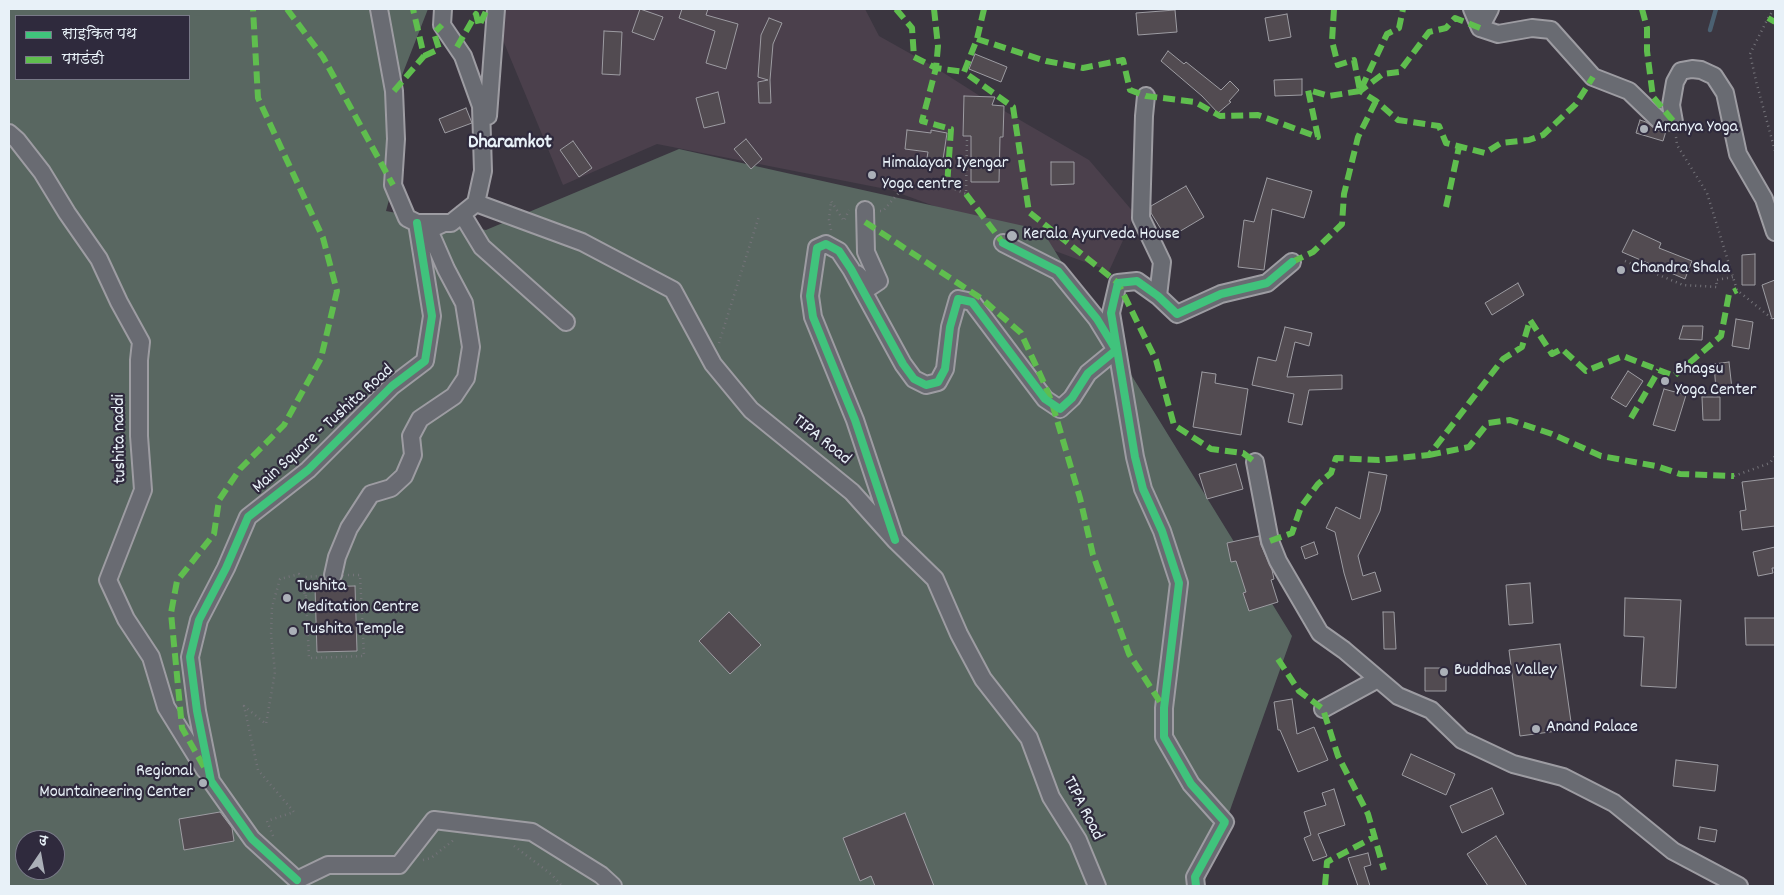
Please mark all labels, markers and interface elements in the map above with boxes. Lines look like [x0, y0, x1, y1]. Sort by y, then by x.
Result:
legend [15, 15, 190, 80]
text: साइकिल पथ [62, 24, 137, 46]
text: पगडंडी [62, 49, 104, 71]
place label: Aranya Yoga [1654, 118, 1738, 140]
marker: Aranya Yoga [1638, 123, 1650, 135]
district label: Dharamkot [468, 132, 552, 156]
place label: Himalayan Iyengar Yoga centre [882, 154, 1008, 196]
marker: Himalayan Iyengar Yoga centre [866, 169, 878, 181]
place label: Kerala Ayurveda House [1023, 225, 1180, 247]
marker: Kerala Ayurveda House [1005, 229, 1019, 243]
place label: Chandra Shala [1631, 259, 1730, 281]
marker: Chandra Shala [1615, 264, 1627, 276]
place label: Bhagsu Yoga Center [1675, 360, 1756, 402]
street label: Main Square - Tushita Road [249, 361, 399, 499]
marker: Bhagsu Yoga Center [1659, 375, 1671, 387]
street label: tushita naddi [109, 394, 133, 484]
street label: TIPA Road [788, 411, 854, 471]
place label: Tushita Meditation Centre [297, 577, 419, 620]
marker: Tushita Meditation Centre [281, 592, 293, 604]
place label: Tushita Temple [303, 620, 404, 642]
marker: Tushita Temple [287, 625, 299, 637]
place label: Buddhas Valley [1454, 661, 1556, 683]
marker: Buddhas Valley [1438, 666, 1450, 678]
place label: Anand Palace [1546, 718, 1638, 740]
marker: Anand Palace [1530, 723, 1542, 735]
place label: Regional Mountaineering Center [39, 762, 193, 804]
street label: TIPA Road [1057, 774, 1107, 844]
marker: Regional Mountaineering Center [197, 777, 209, 789]
north arrow [15, 830, 65, 880]
text: उ [37, 831, 49, 852]

